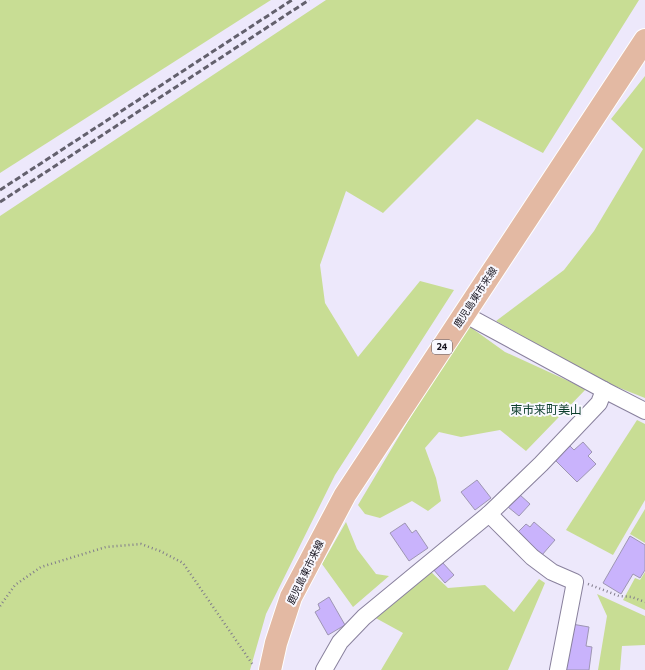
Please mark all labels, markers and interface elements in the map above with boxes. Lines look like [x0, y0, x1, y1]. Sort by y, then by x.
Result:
street label: 鹿児島東市来線 [451, 264, 499, 330]
road number: 24 [432, 340, 452, 354]
district label: 東市来町美山 [510, 402, 582, 416]
street label: 鹿児島東市来線 [284, 538, 326, 606]

